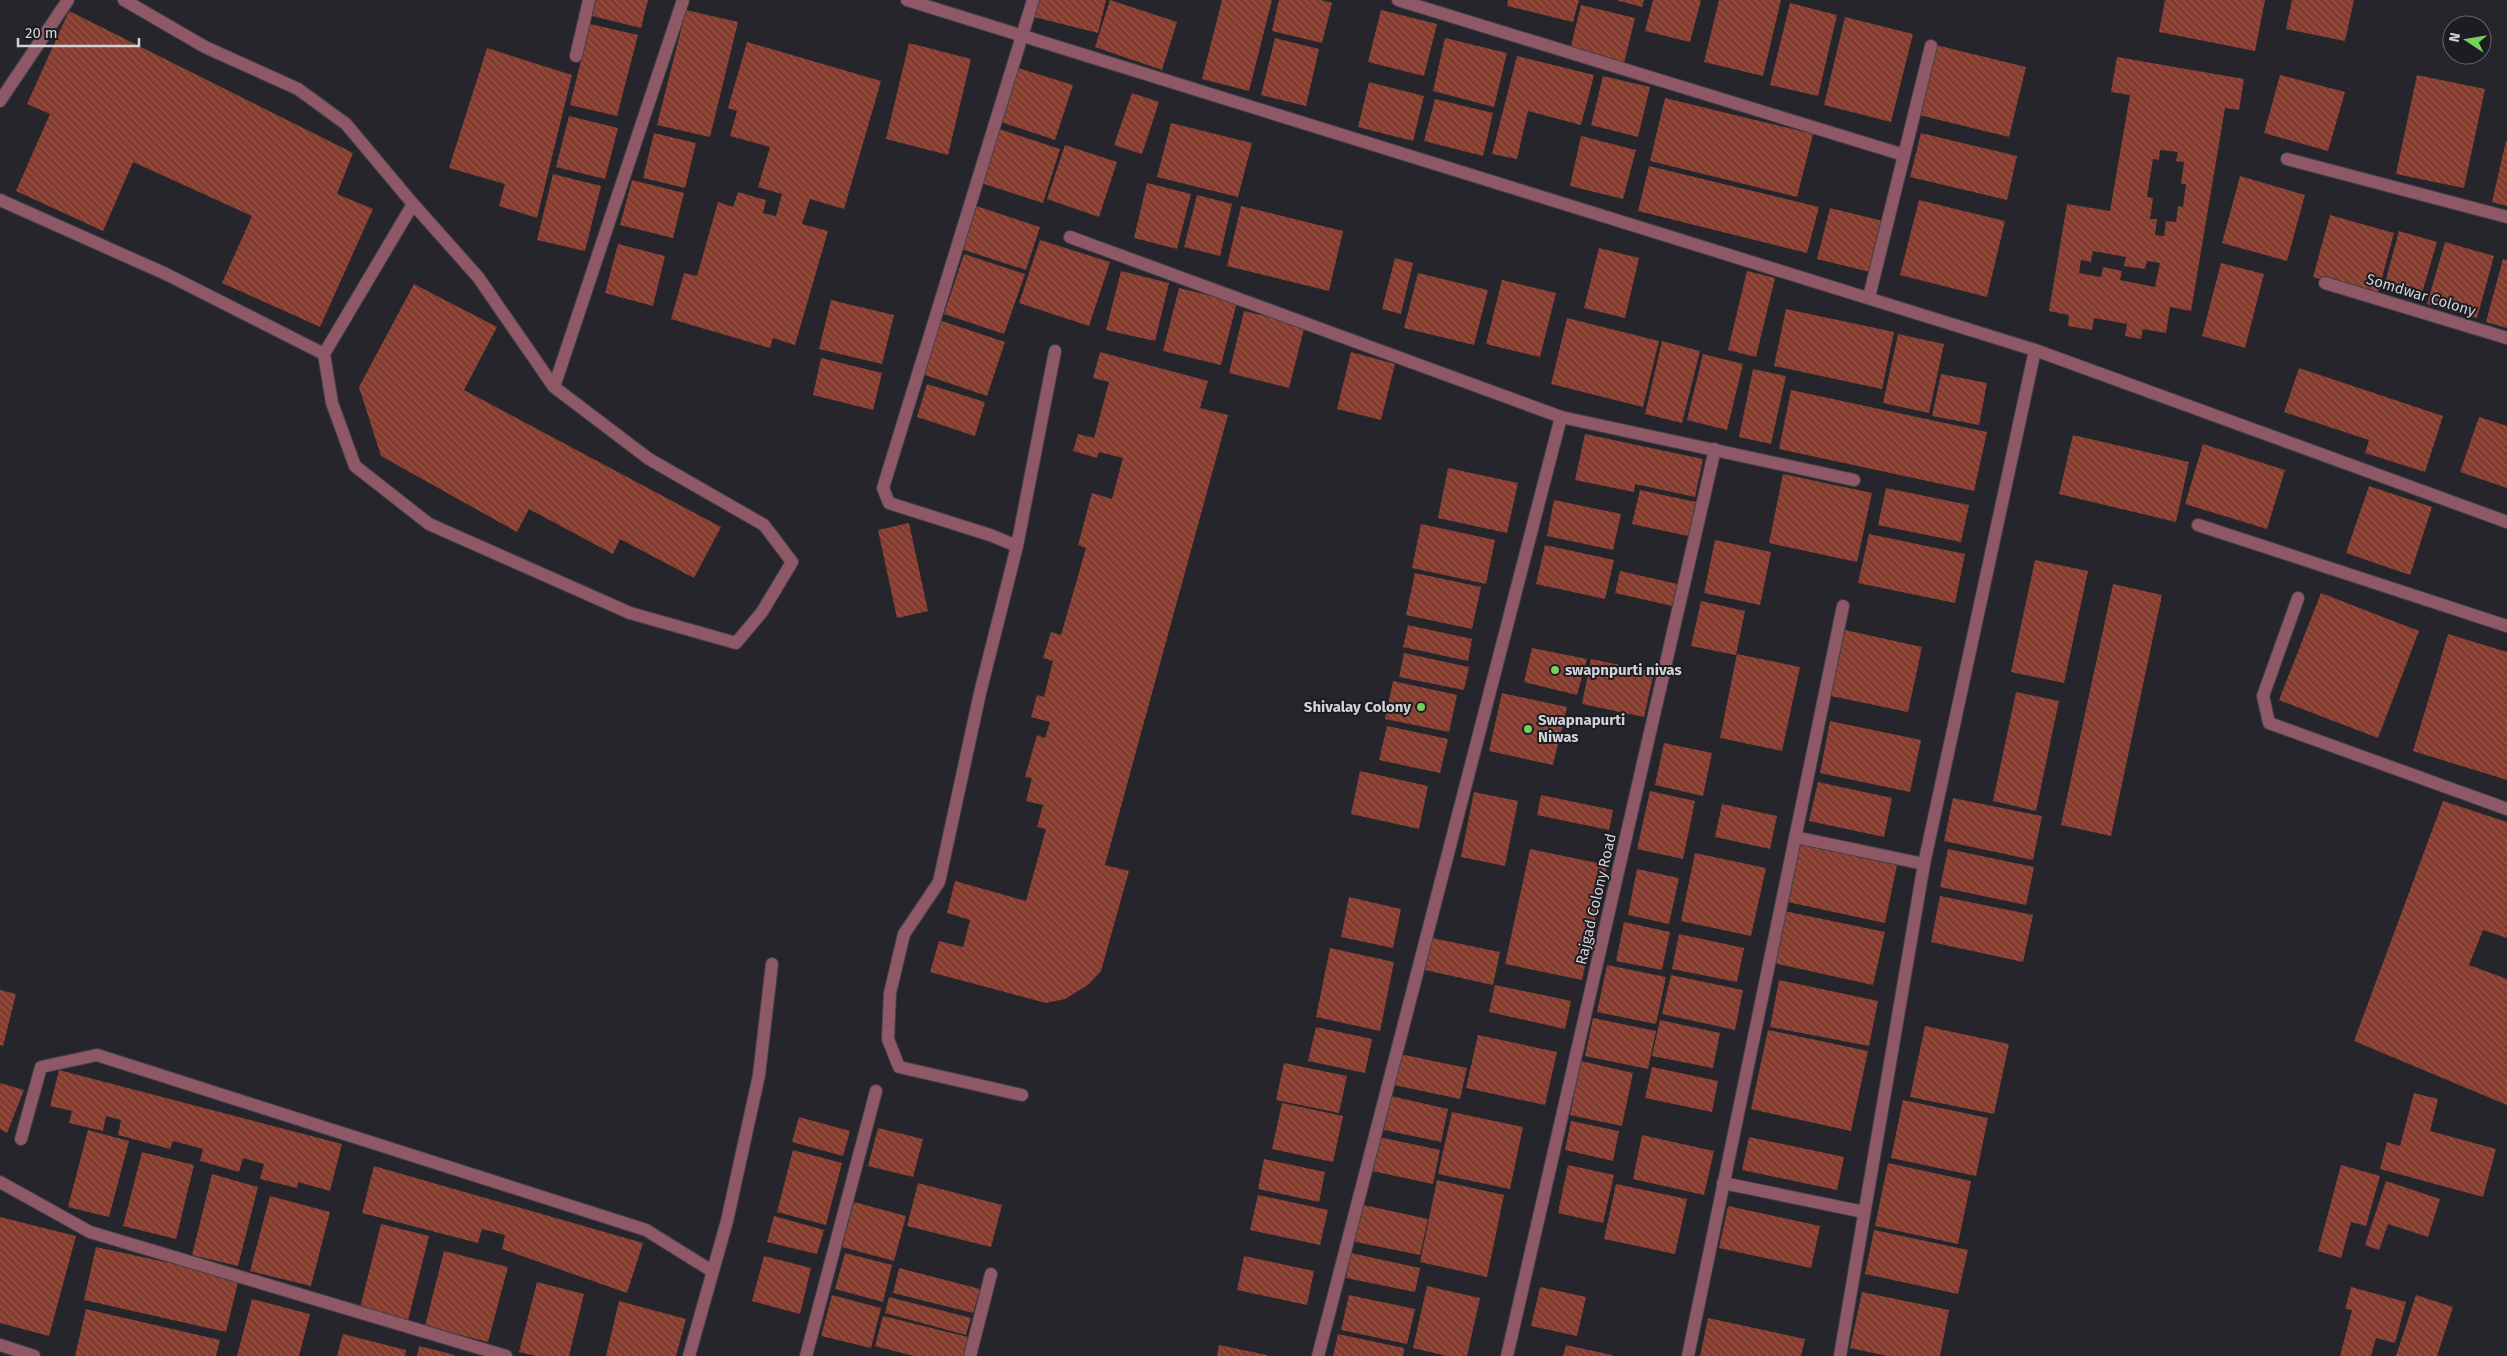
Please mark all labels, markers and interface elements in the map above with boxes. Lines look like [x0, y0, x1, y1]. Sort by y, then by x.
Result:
scale bar [18, 15, 139, 47]
north arrow [2442, 15, 2492, 65]
text: 20 m [25, 24, 58, 42]
text: N [2445, 31, 2464, 44]
street label: Somdwar Colony [2364, 270, 2478, 320]
place label: swapnpurti nivas [1565, 661, 1682, 679]
marker: swapnpurti nivas [1549, 664, 1561, 676]
place label: Shivalay Colony [1304, 698, 1411, 716]
marker: Shivalay Colony [1415, 701, 1427, 713]
place label: Swapnapurti Niwas [1538, 711, 1625, 746]
marker: Swapnapurti Niwas [1522, 723, 1534, 735]
street label: Rajgad Colony Road [1572, 832, 1620, 966]

